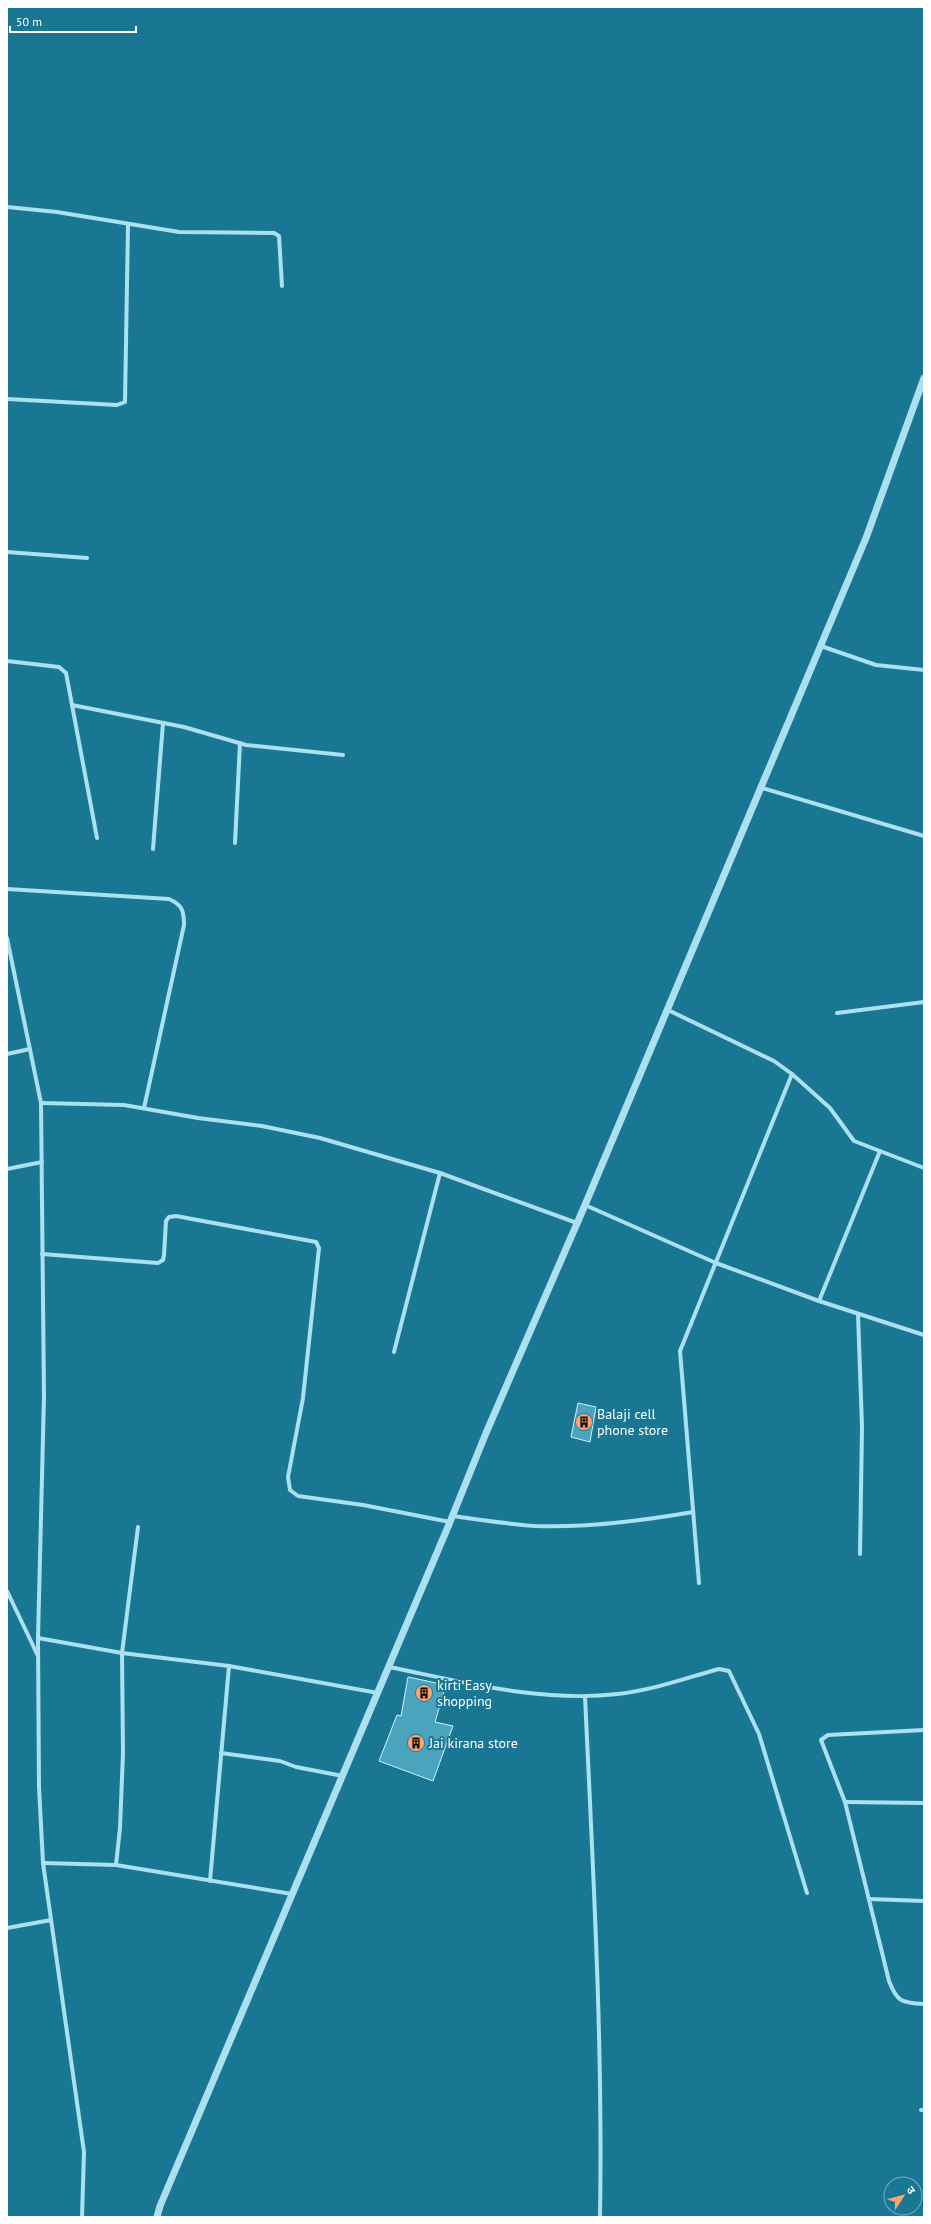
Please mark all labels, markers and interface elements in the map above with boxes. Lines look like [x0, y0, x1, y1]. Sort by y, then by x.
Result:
scale bar [10, 8, 136, 34]
text: 50 m [16, 14, 42, 29]
place label: Balaji cell phone store [597, 1405, 668, 1439]
building icon: Balaji cell phone store [574, 1412, 594, 1432]
place label: kirti Easy shopping [437, 1676, 492, 1710]
building icon: kirti Easy shopping [414, 1683, 434, 1703]
building icon: Jai kirana store [406, 1733, 426, 1753]
place label: Jai kirana store [428, 1734, 518, 1752]
north arrow [883, 2176, 923, 2216]
text: उ [904, 2183, 919, 2197]

